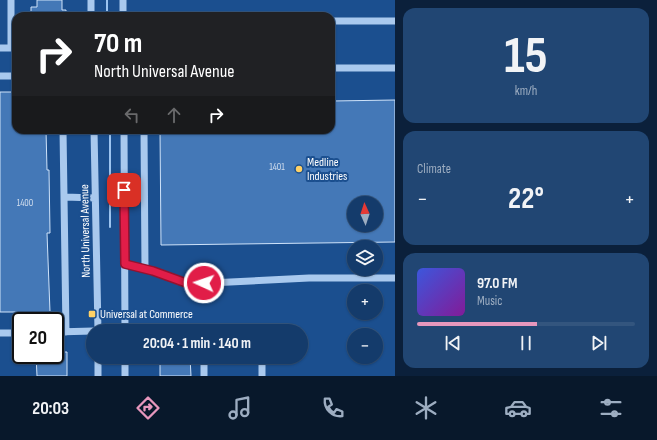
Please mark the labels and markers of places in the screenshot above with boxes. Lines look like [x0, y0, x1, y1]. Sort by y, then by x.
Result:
place label: Medline Industries [307, 155, 347, 184]
marker: Medline Industries [294, 164, 304, 174]
pin [107, 173, 141, 207]
place label: Universal at Commerce [100, 307, 193, 322]
marker: Universal at Commerce [87, 309, 97, 319]

